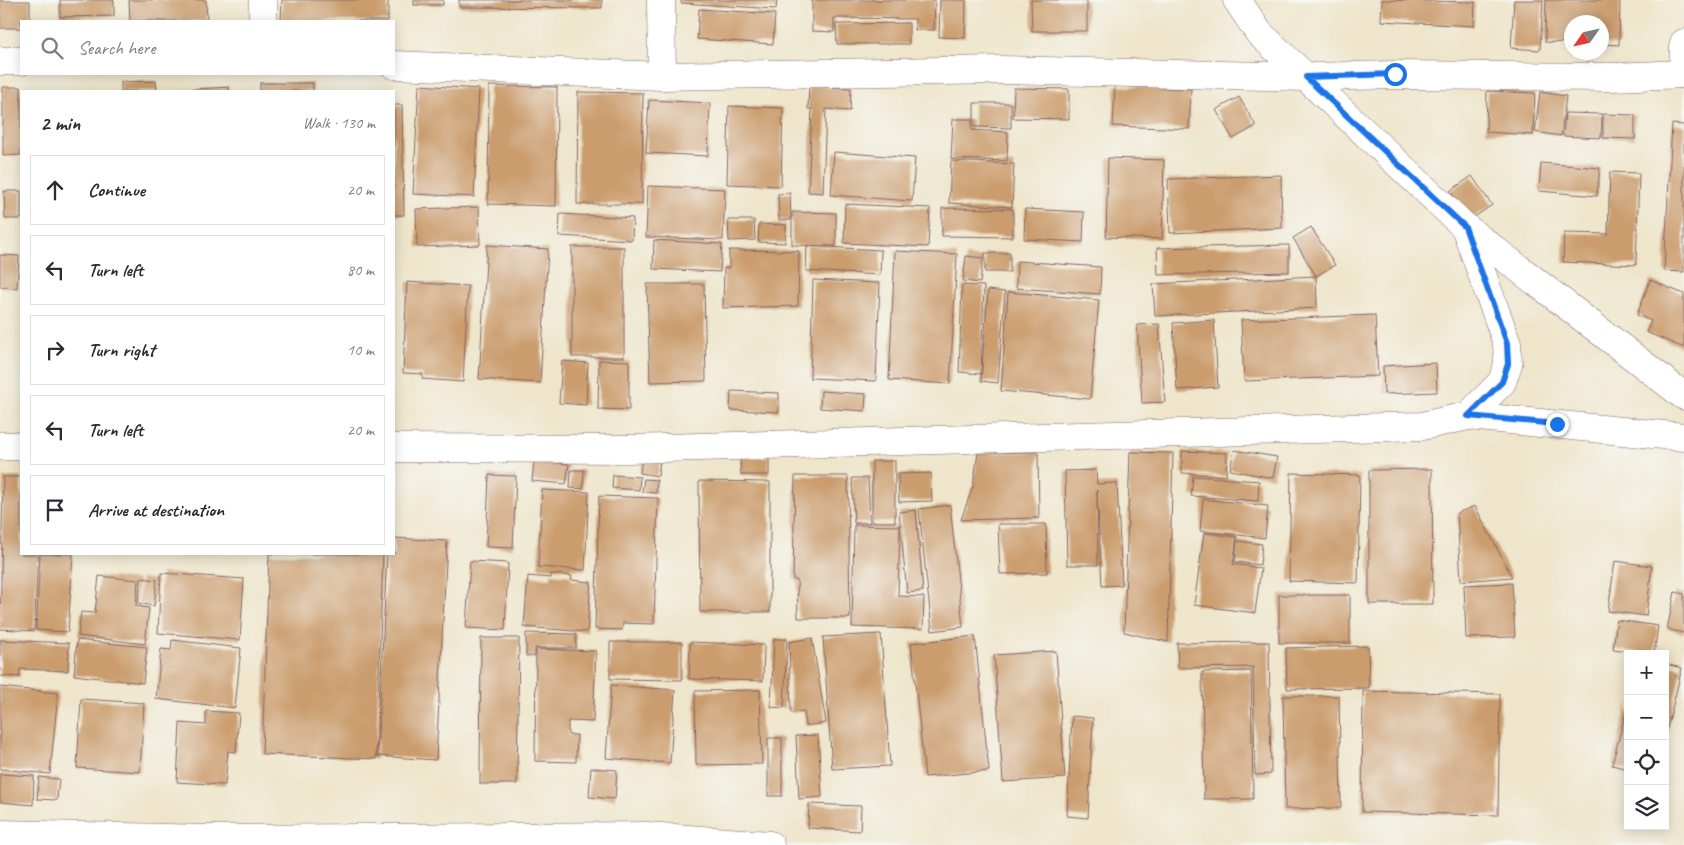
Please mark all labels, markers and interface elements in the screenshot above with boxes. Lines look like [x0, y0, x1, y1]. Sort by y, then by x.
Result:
north arrow [1564, 15, 1609, 60]
search box [20, 20, 395, 75]
icon: search [38, 34, 66, 62]
text: Search here [78, 36, 155, 60]
route start [1384, 63, 1407, 86]
text: 2 min [40, 110, 80, 136]
text: Walk · 130 m [303, 113, 375, 133]
icon: ahead [41, 176, 69, 204]
text: Continue [88, 178, 145, 202]
text: 20 m [347, 180, 374, 200]
icon: left [41, 256, 69, 284]
text: Turn left [88, 258, 143, 282]
text: 80 m [347, 260, 374, 280]
icon: right [41, 336, 69, 364]
text: Turn right [88, 338, 155, 362]
text: 10 m [347, 340, 374, 360]
route end [1546, 413, 1569, 436]
icon: left [41, 416, 69, 444]
text: Turn left [88, 418, 143, 442]
text: 20 m [347, 420, 374, 440]
icon: arrive [41, 496, 69, 524]
text: Arrive at destination [88, 498, 224, 522]
map controls [1624, 650, 1669, 830]
button: + [1624, 650, 1669, 695]
button: − [1624, 695, 1669, 740]
button: locate [1624, 740, 1669, 785]
button: layers [1624, 785, 1669, 830]

